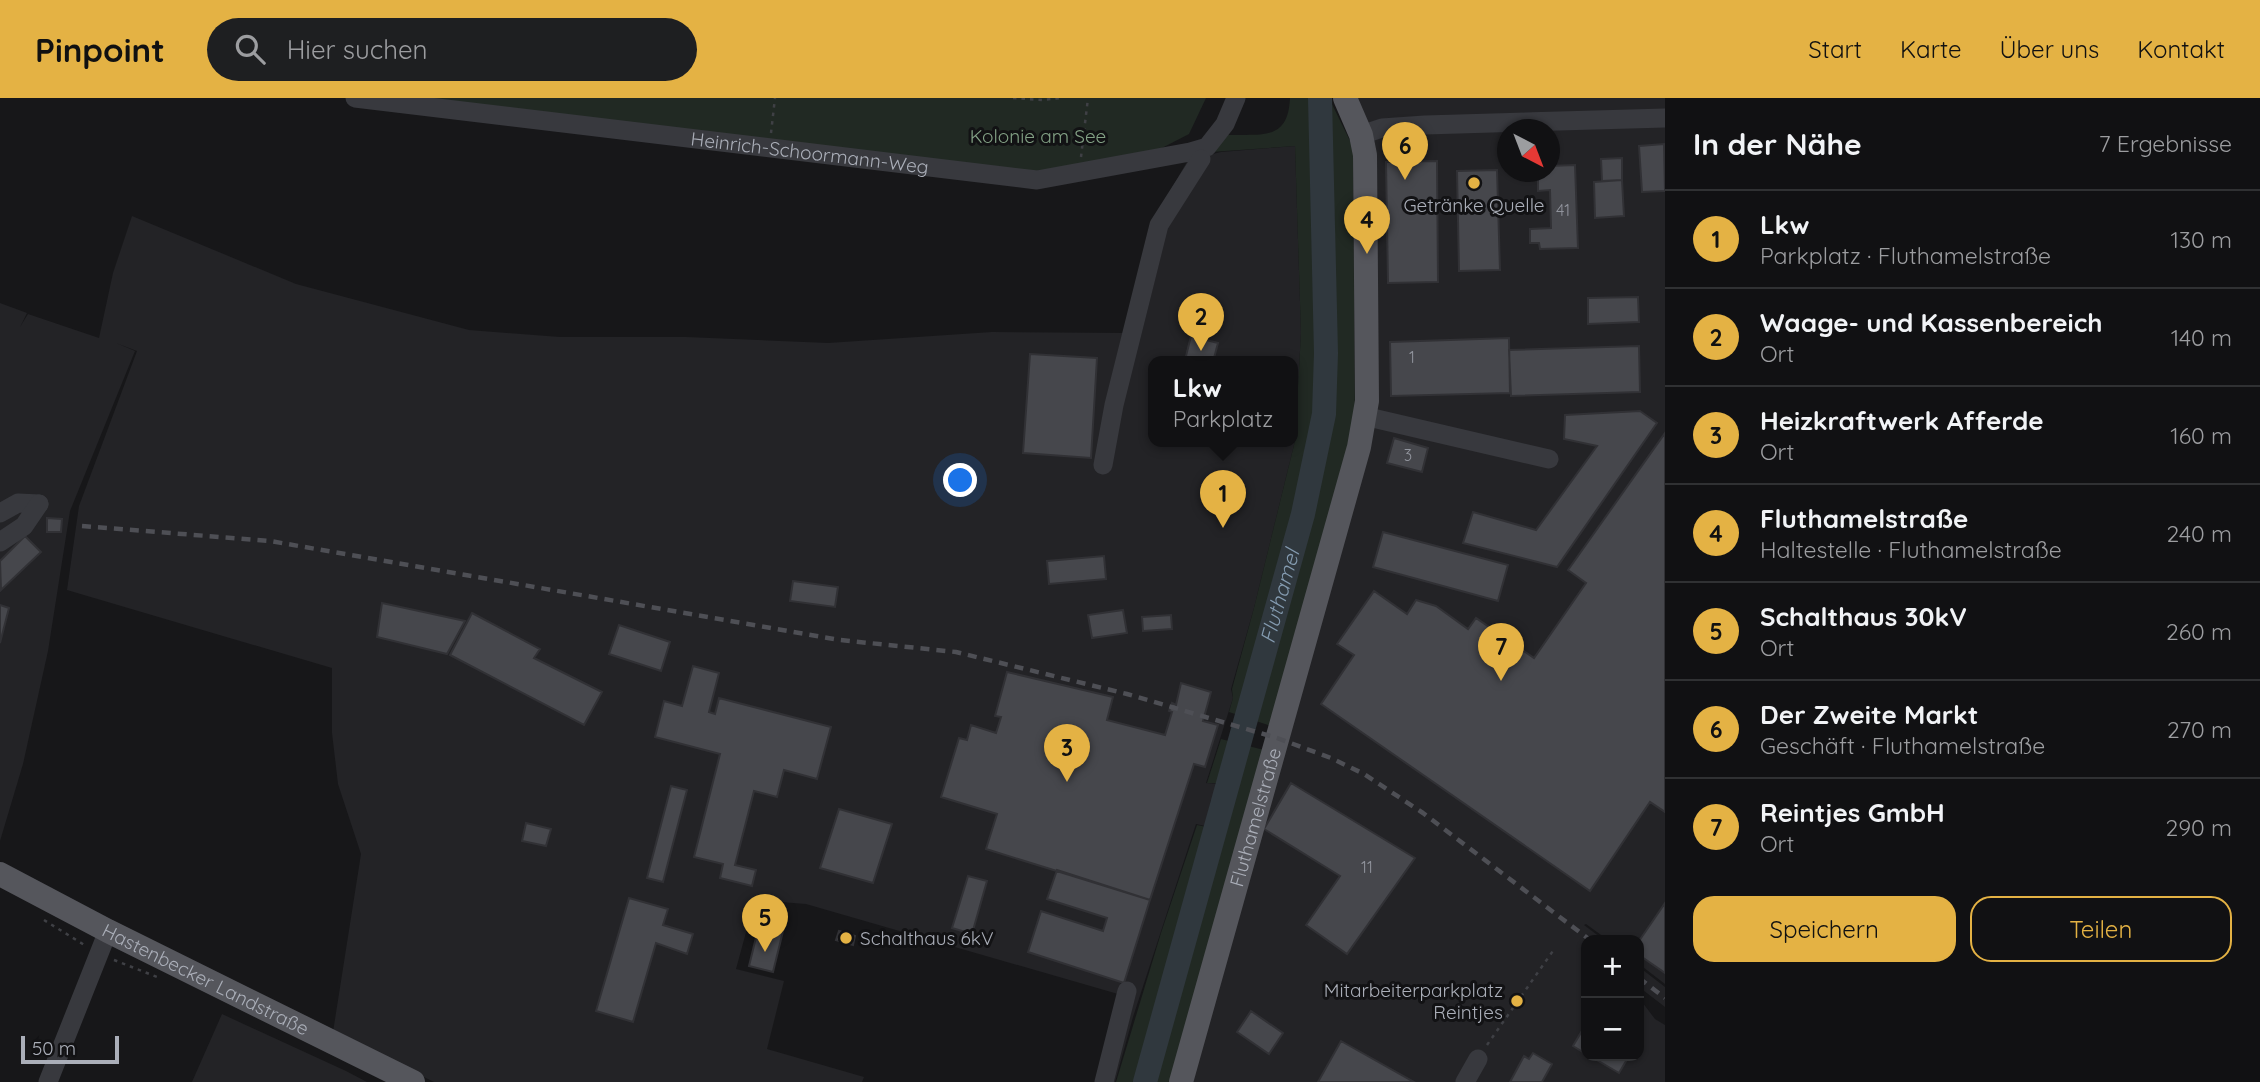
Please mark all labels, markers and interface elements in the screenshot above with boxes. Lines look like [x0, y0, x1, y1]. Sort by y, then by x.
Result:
search box [207, 18, 697, 81]
text: Pinpoint [35, 29, 165, 70]
icon: search [231, 30, 269, 68]
text: Hier suchen [287, 33, 428, 66]
text: Start [1808, 34, 1862, 64]
text: Karte [1900, 34, 1961, 64]
text: Über uns [1999, 34, 2099, 64]
text: Kontakt [2137, 34, 2225, 64]
north arrow [1497, 119, 1560, 182]
pin: 6 [1382, 122, 1428, 180]
park label: Kolonie am See [970, 124, 1106, 148]
text: In der Nähe [1693, 125, 1862, 163]
street label: Heinrich-Schoormann-Weg [689, 126, 930, 179]
text: 7 Ergebnisse [2099, 129, 2232, 158]
marker: Getränke Quelle [1466, 175, 1482, 191]
place label: Getränke Quelle [1403, 193, 1545, 217]
pin: 4 [1344, 196, 1390, 254]
house number: 41 [1556, 200, 1570, 220]
text: Lkw [1760, 208, 1809, 241]
text: 1 [1712, 225, 1720, 254]
text: 130 m [2170, 225, 2232, 254]
text: Parkplatz · Fluthamelstraße [1760, 241, 2051, 270]
pin: 2 [1178, 293, 1224, 351]
text: Waage- und Kassenbereich [1760, 306, 2102, 339]
text: 2 [1709, 323, 1723, 352]
text: 140 m [2171, 323, 2232, 352]
text: Ort [1760, 339, 1794, 368]
house number: 1 [1409, 347, 1415, 367]
popup [1148, 356, 1298, 447]
text: Lkw [1173, 371, 1222, 404]
text: Parkplatz [1173, 404, 1273, 433]
text: Heizkraftwerk Afferde [1760, 404, 2044, 437]
text: 3 [1710, 421, 1722, 450]
text: 160 m [2170, 421, 2232, 450]
text: Ort [1760, 437, 1794, 466]
house number: 3 [1404, 445, 1412, 465]
your location [943, 463, 977, 497]
pin: 1 [1200, 470, 1246, 528]
text: Fluthamelstraße [1760, 502, 1968, 535]
text: 4 [1709, 519, 1723, 548]
text: 240 m [2167, 519, 2232, 548]
text: Haltestelle · Fluthamelstraße [1760, 535, 2062, 564]
water label: Fluthamel [1254, 544, 1305, 646]
text: Schalthaus 30kV [1760, 600, 1967, 633]
text: 5 [1709, 617, 1723, 646]
text: 260 m [2166, 617, 2232, 646]
pin: 7 [1478, 623, 1524, 681]
text: Ort [1760, 633, 1794, 662]
text: Der Zweite Markt [1760, 698, 1978, 731]
text: 6 [1710, 715, 1722, 744]
text: 270 m [2167, 715, 2232, 744]
pin: 3 [1044, 724, 1090, 782]
text: Geschäft · Fluthamelstraße [1760, 731, 2045, 760]
street label: Fluthamelstraße [1224, 745, 1286, 889]
text: Reintjes GmbH [1760, 796, 1945, 829]
text: 7 [1710, 813, 1722, 842]
text: 290 m [2165, 813, 2232, 842]
text: Ort [1760, 829, 1794, 858]
house number: 11 [1361, 857, 1373, 877]
pin: 5 [742, 894, 788, 952]
button: Speichern [1693, 896, 1956, 962]
button: Teilen [1970, 896, 2232, 962]
street label: Hastenbecker Landstraße [98, 918, 313, 1041]
place label: Schalthaus 6kV [860, 926, 994, 950]
marker: Schalthaus 6kV [838, 930, 854, 946]
map controls [1581, 935, 1644, 1061]
button: + [1581, 935, 1644, 998]
place label: Mitarbeiterparkplatz Reintjes [1324, 978, 1503, 1024]
marker: Mitarbeiterparkplatz Reintjes [1509, 993, 1525, 1009]
button: − [1581, 998, 1644, 1061]
scale bar [21, 1033, 119, 1065]
text: 50 m [32, 1036, 76, 1060]

